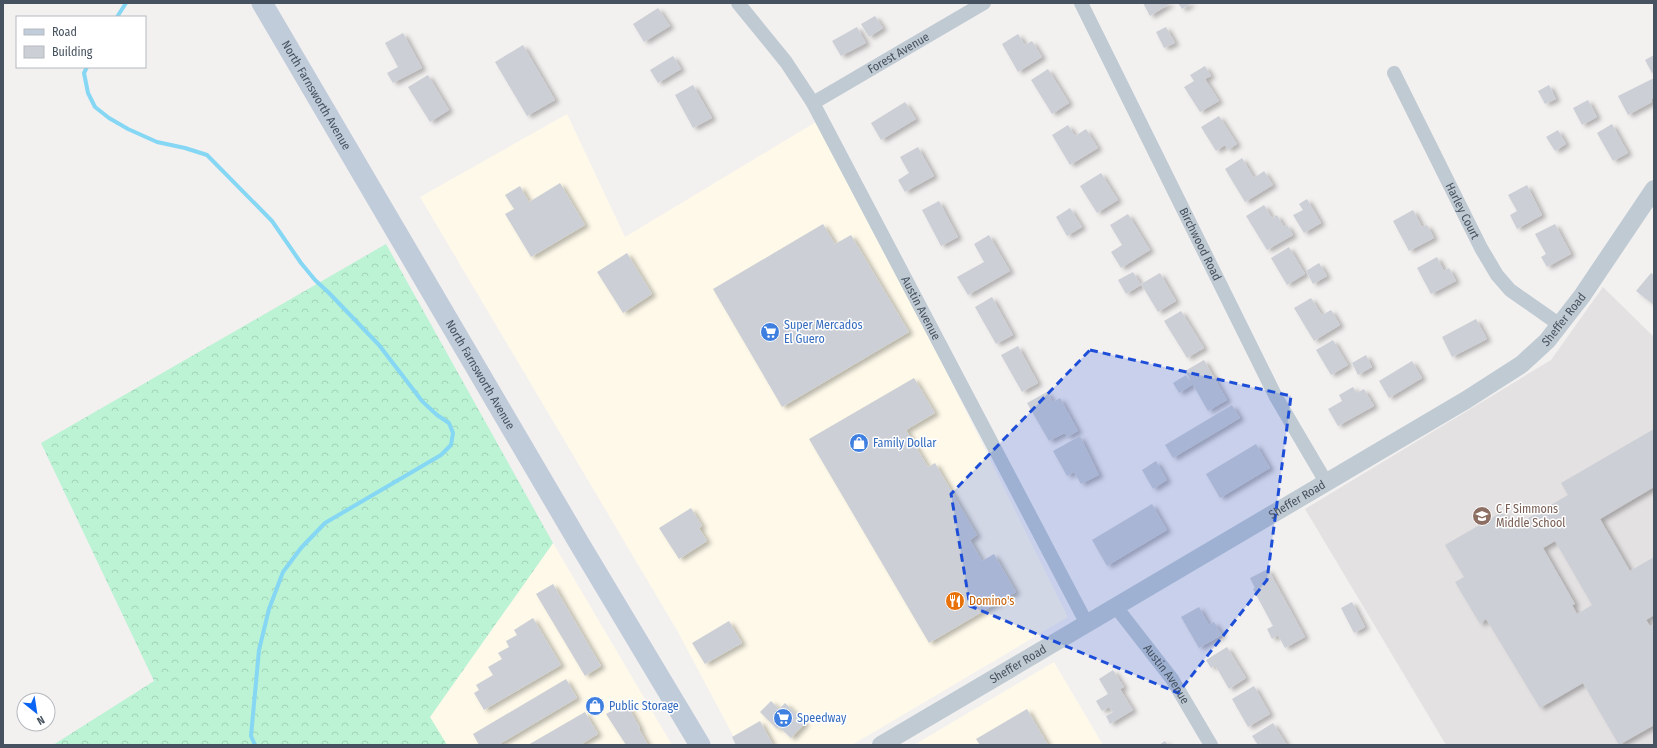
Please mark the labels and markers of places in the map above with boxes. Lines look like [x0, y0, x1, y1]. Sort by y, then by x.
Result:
place label: Super Mercados El Guero [784, 318, 863, 346]
supermarket icon: Super Mercados El Guero [759, 321, 781, 343]
shop icon: Family Dollar [848, 432, 870, 454]
place label: Family Dollar [873, 436, 937, 450]
place label: C F Simmons Middle School [1496, 502, 1565, 530]
school or university icon: C F Simmons Middle School [1471, 505, 1493, 527]
restaurant icon: Domino's [944, 590, 966, 612]
place label: Domino's [969, 594, 1014, 608]
shop icon: Public Storage [584, 695, 606, 717]
place label: Public Storage [609, 699, 679, 713]
supermarket icon: Speedway [772, 707, 794, 729]
place label: Speedway [797, 711, 847, 725]

